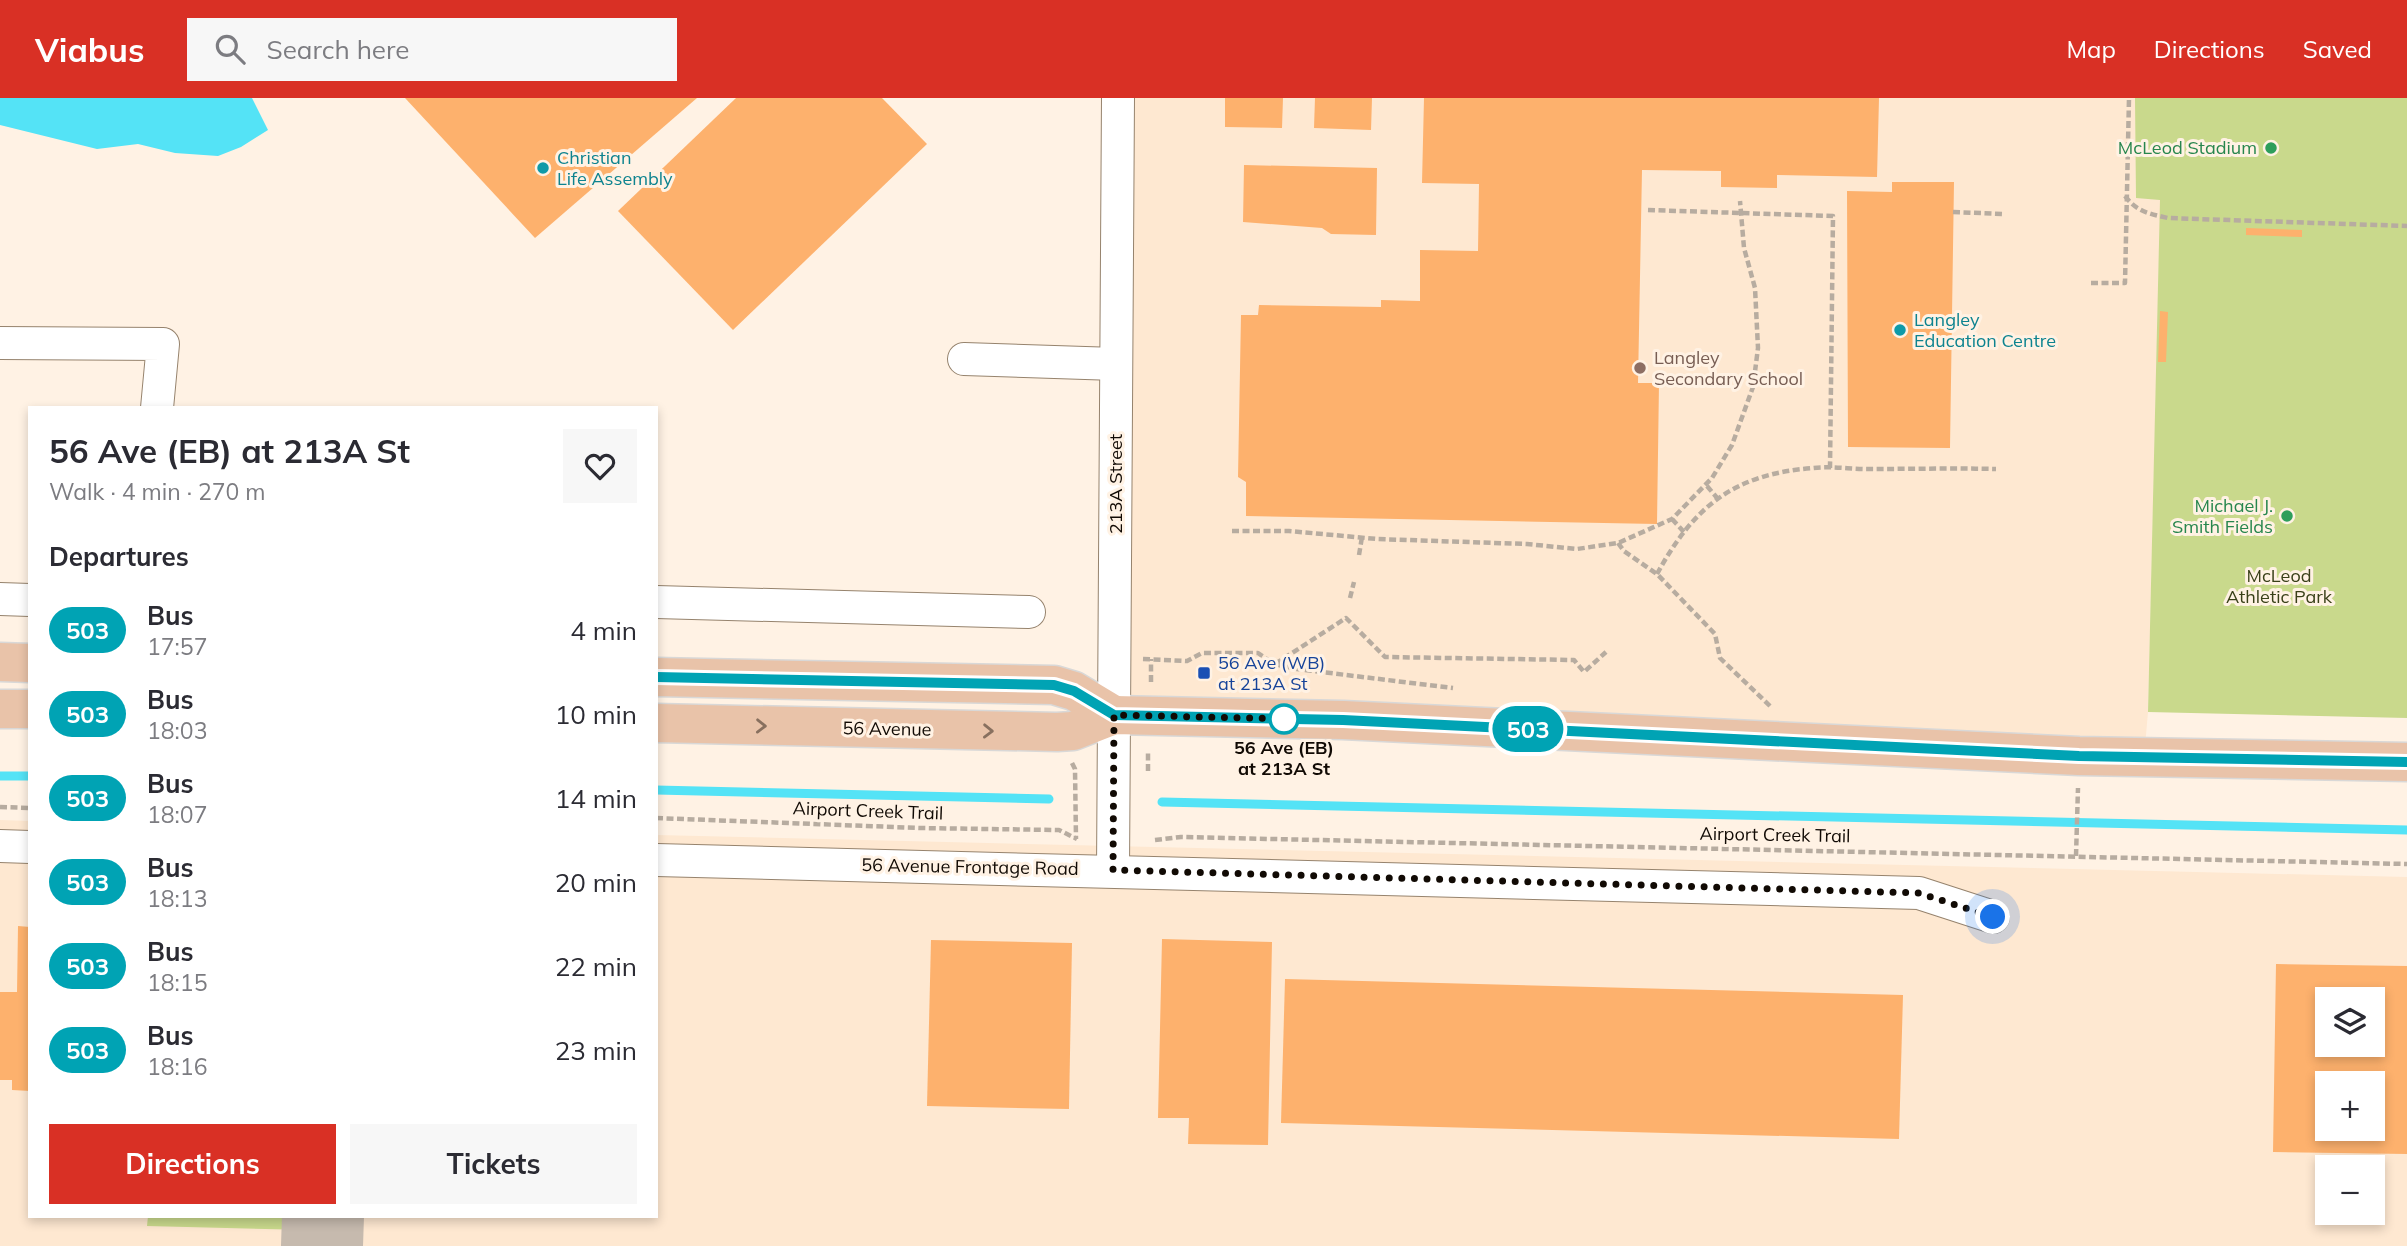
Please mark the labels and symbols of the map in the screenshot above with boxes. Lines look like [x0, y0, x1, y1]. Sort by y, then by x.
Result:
place label: McLeod Stadium [2118, 136, 2257, 159]
marker: McLeod Stadium [2263, 140, 2279, 156]
place label: Christian Life Assembly [557, 146, 673, 190]
marker: Christian Life Assembly [535, 160, 551, 176]
place label: Langley Education Centre [1914, 308, 2056, 352]
marker: Langley Education Centre [1892, 322, 1908, 338]
place label: Langley Secondary School [1654, 346, 1803, 390]
marker: Langley Secondary School [1632, 360, 1648, 376]
street label: 213A Street [1104, 434, 1127, 534]
place label: Michael J. Smith Fields [2172, 494, 2273, 538]
marker: Michael J. Smith Fields [2279, 508, 2295, 524]
park label: McLeod Athletic Park [2226, 564, 2333, 608]
place label: 56 Ave (WB) at 213A St [1218, 651, 1325, 695]
marker: 56 Ave (WB) at 213A St [1196, 665, 1212, 681]
marker: 56 Ave (EB) at 213A St [1269, 704, 1299, 734]
line badge: 503 [1488, 706, 1568, 752]
street label: 56 Avenue [842, 716, 932, 741]
one-way arrow [756, 718, 767, 733]
one-way arrow [984, 723, 994, 739]
place label: 56 Ave (EB) at 213A St [1234, 736, 1334, 780]
street label: Airport Creek Trail [792, 796, 944, 825]
street label: Airport Creek Trail [1699, 822, 1851, 847]
street label: 56 Avenue Frontage Road [861, 853, 1079, 880]
your location [1975, 899, 2010, 934]

